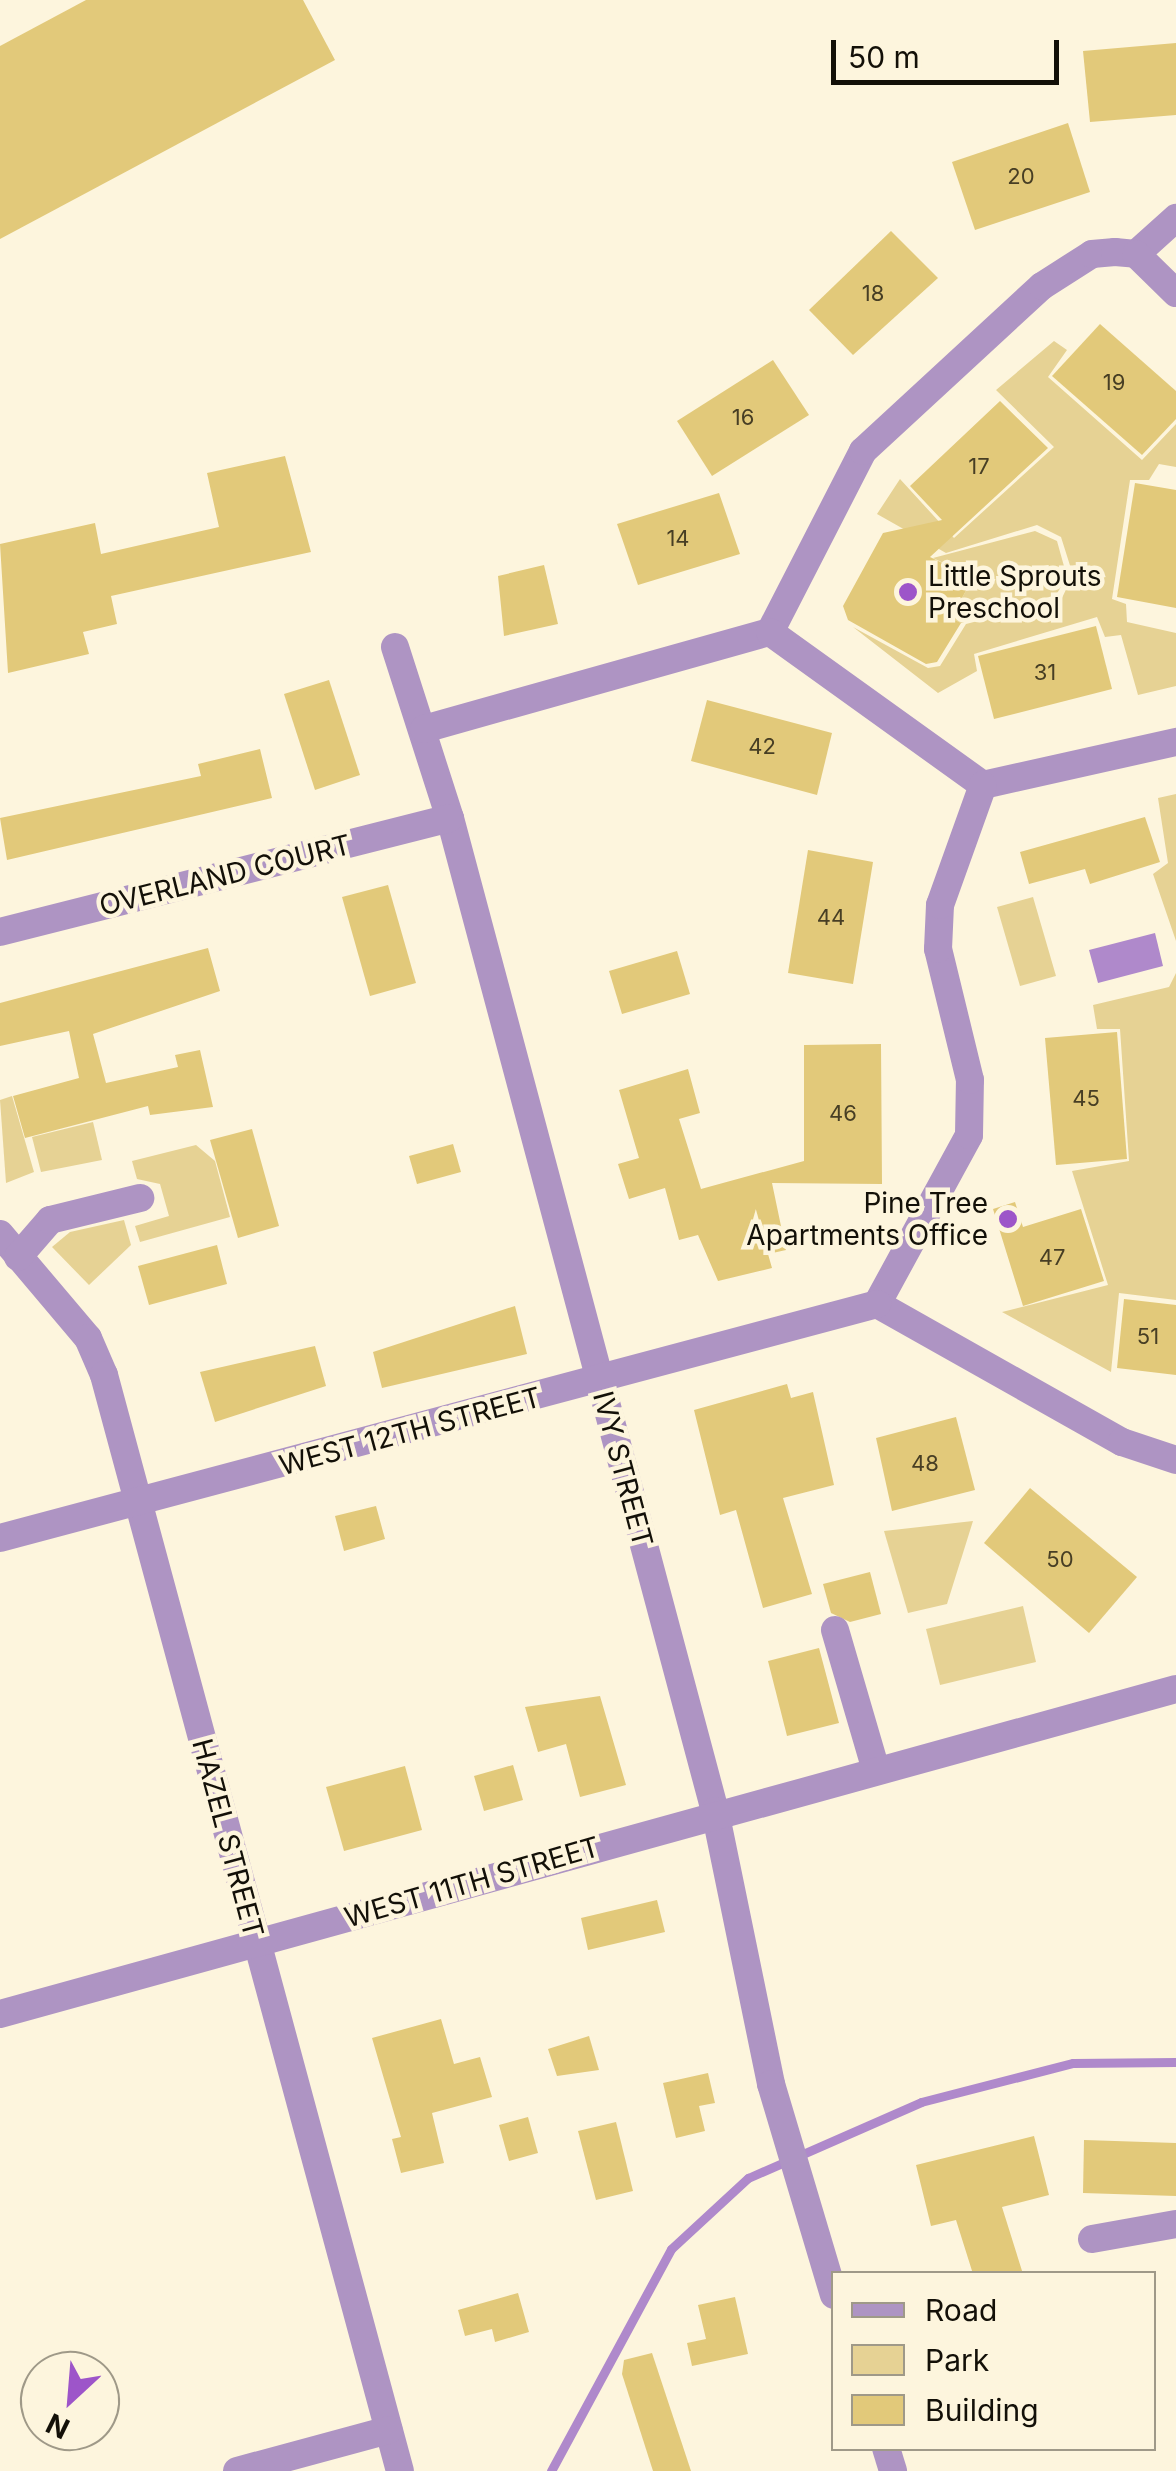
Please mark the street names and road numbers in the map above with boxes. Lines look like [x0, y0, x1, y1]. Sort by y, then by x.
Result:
street label: OVERLAND COURT [96, 828, 354, 922]
street label: WEST 12TH STREET [276, 1380, 544, 1482]
street label: IVY STREET [586, 1388, 660, 1550]
street label: HAZEL STREET [185, 1735, 271, 1941]
street label: WEST 11TH STREET [341, 1830, 603, 1934]

